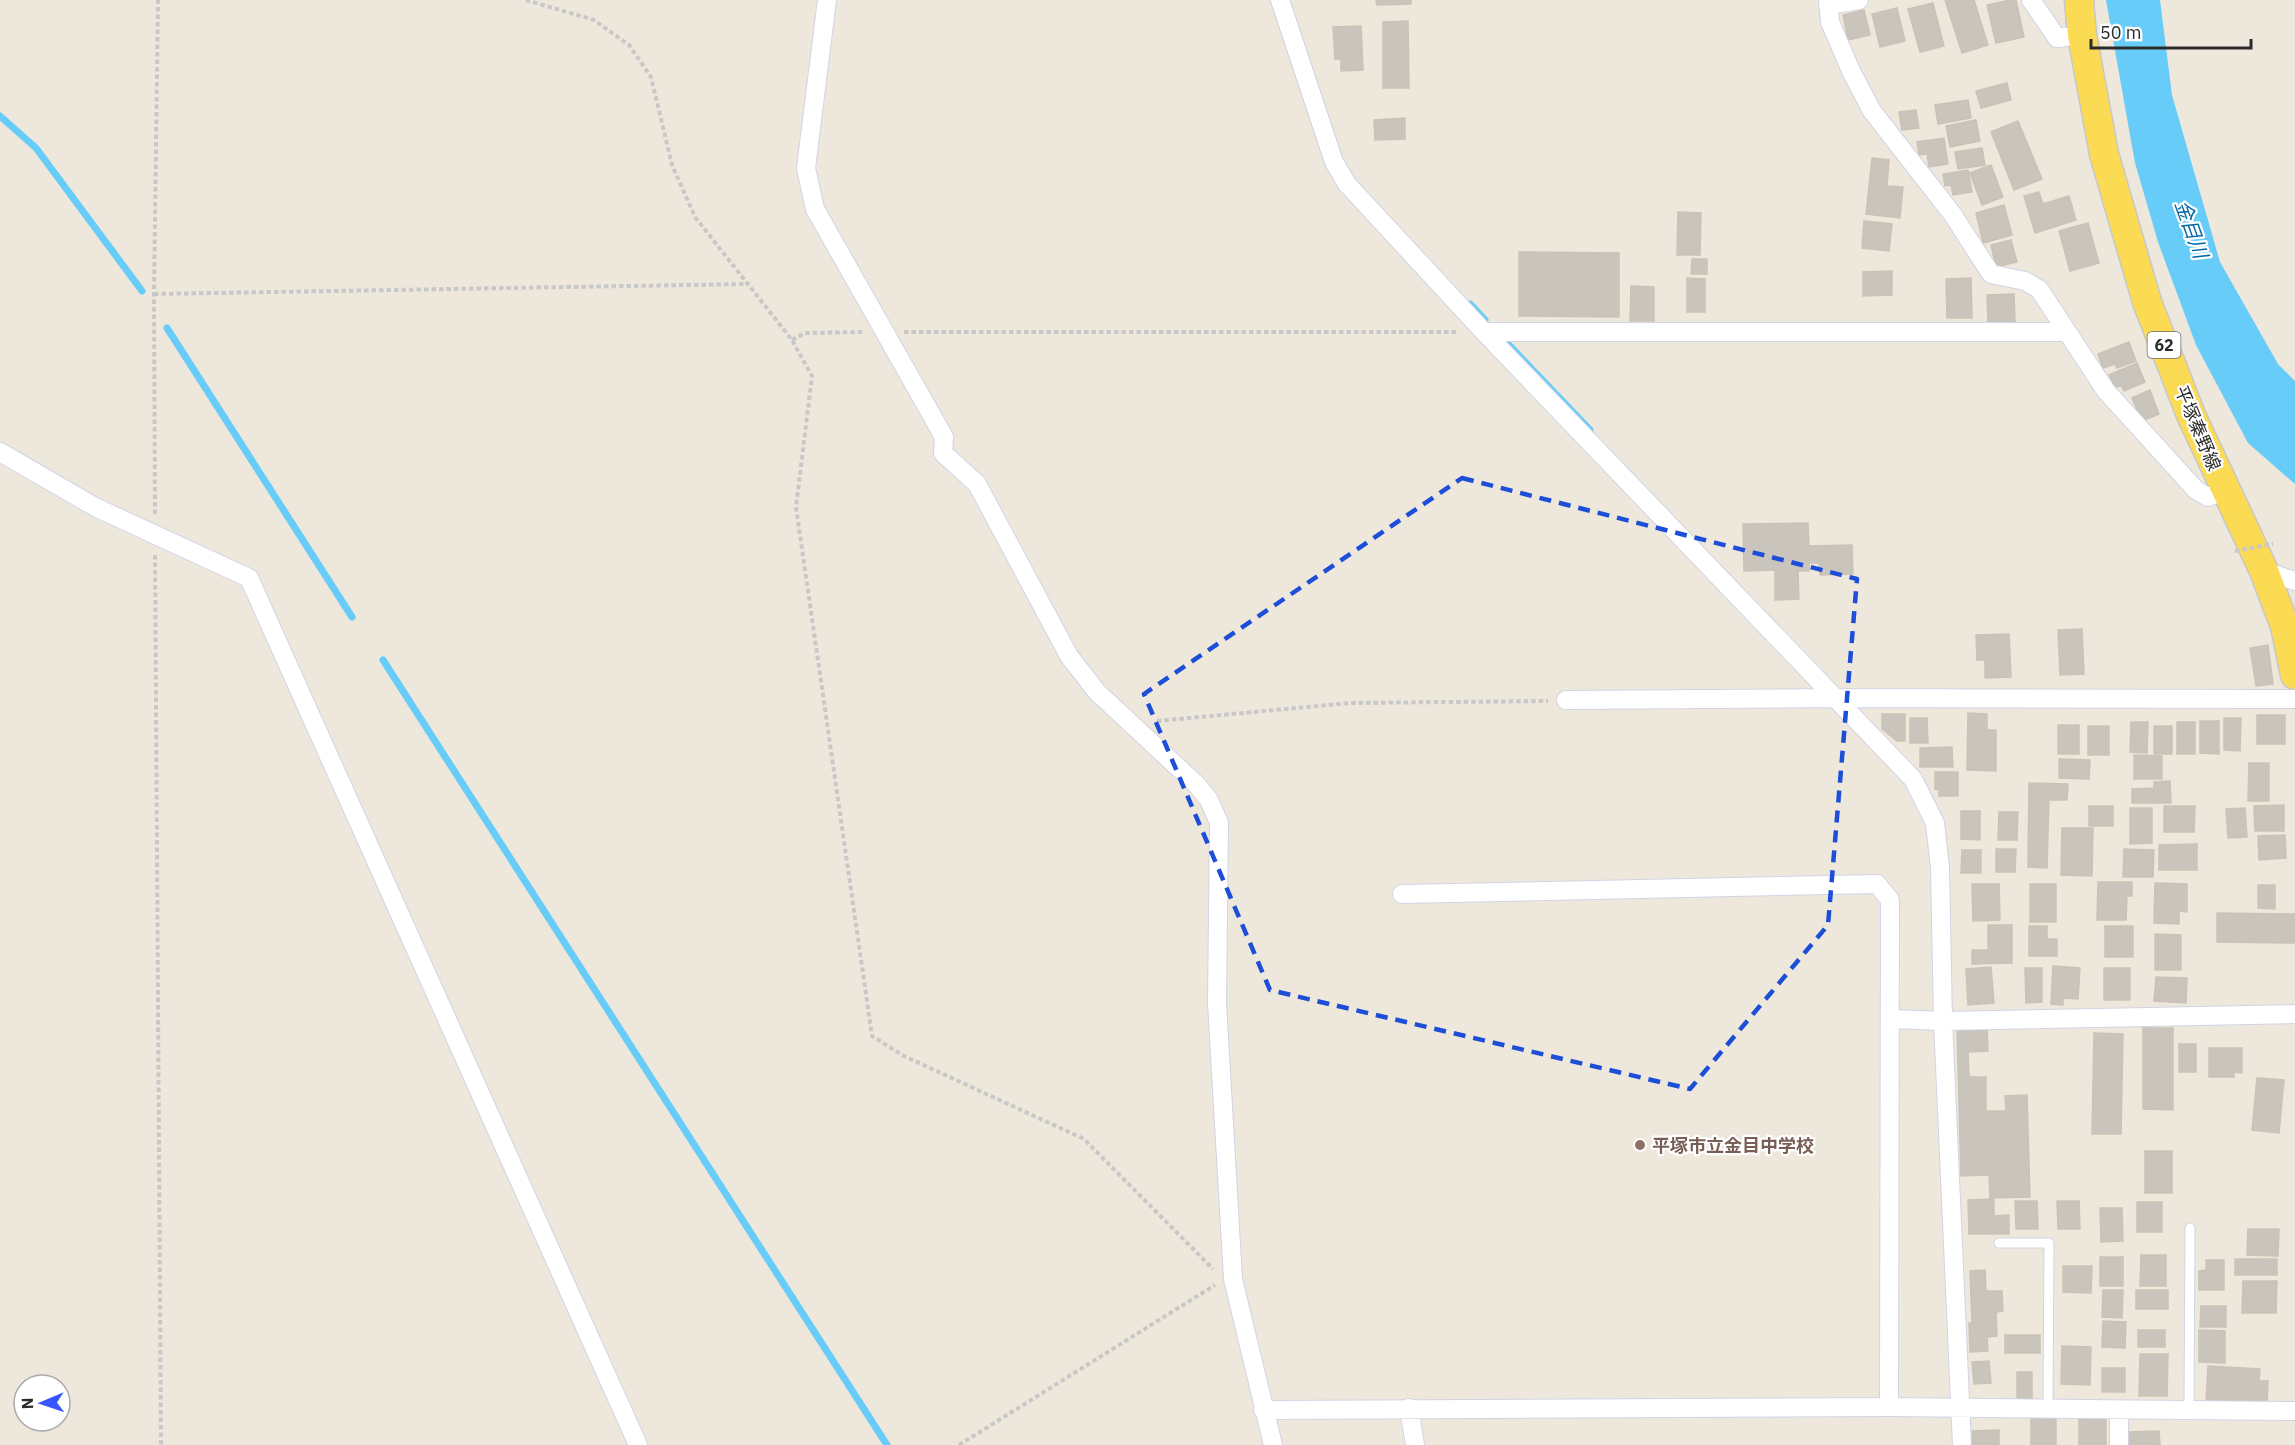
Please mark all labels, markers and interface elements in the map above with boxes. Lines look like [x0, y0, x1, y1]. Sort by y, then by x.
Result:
scale bar [2091, 12, 2252, 50]
text: 50 m [2100, 21, 2142, 44]
water label: 金目川 [2169, 196, 2216, 264]
road number: 62 [2148, 332, 2180, 358]
street label: 平塚秦野線 [2170, 382, 2226, 474]
place label: 平塚市立金目中学校 [1652, 1134, 1814, 1157]
marker: 平塚市立金目中学校 [1633, 1138, 1647, 1152]
north arrow [12, 1373, 72, 1433]
text: N [17, 1397, 37, 1410]

